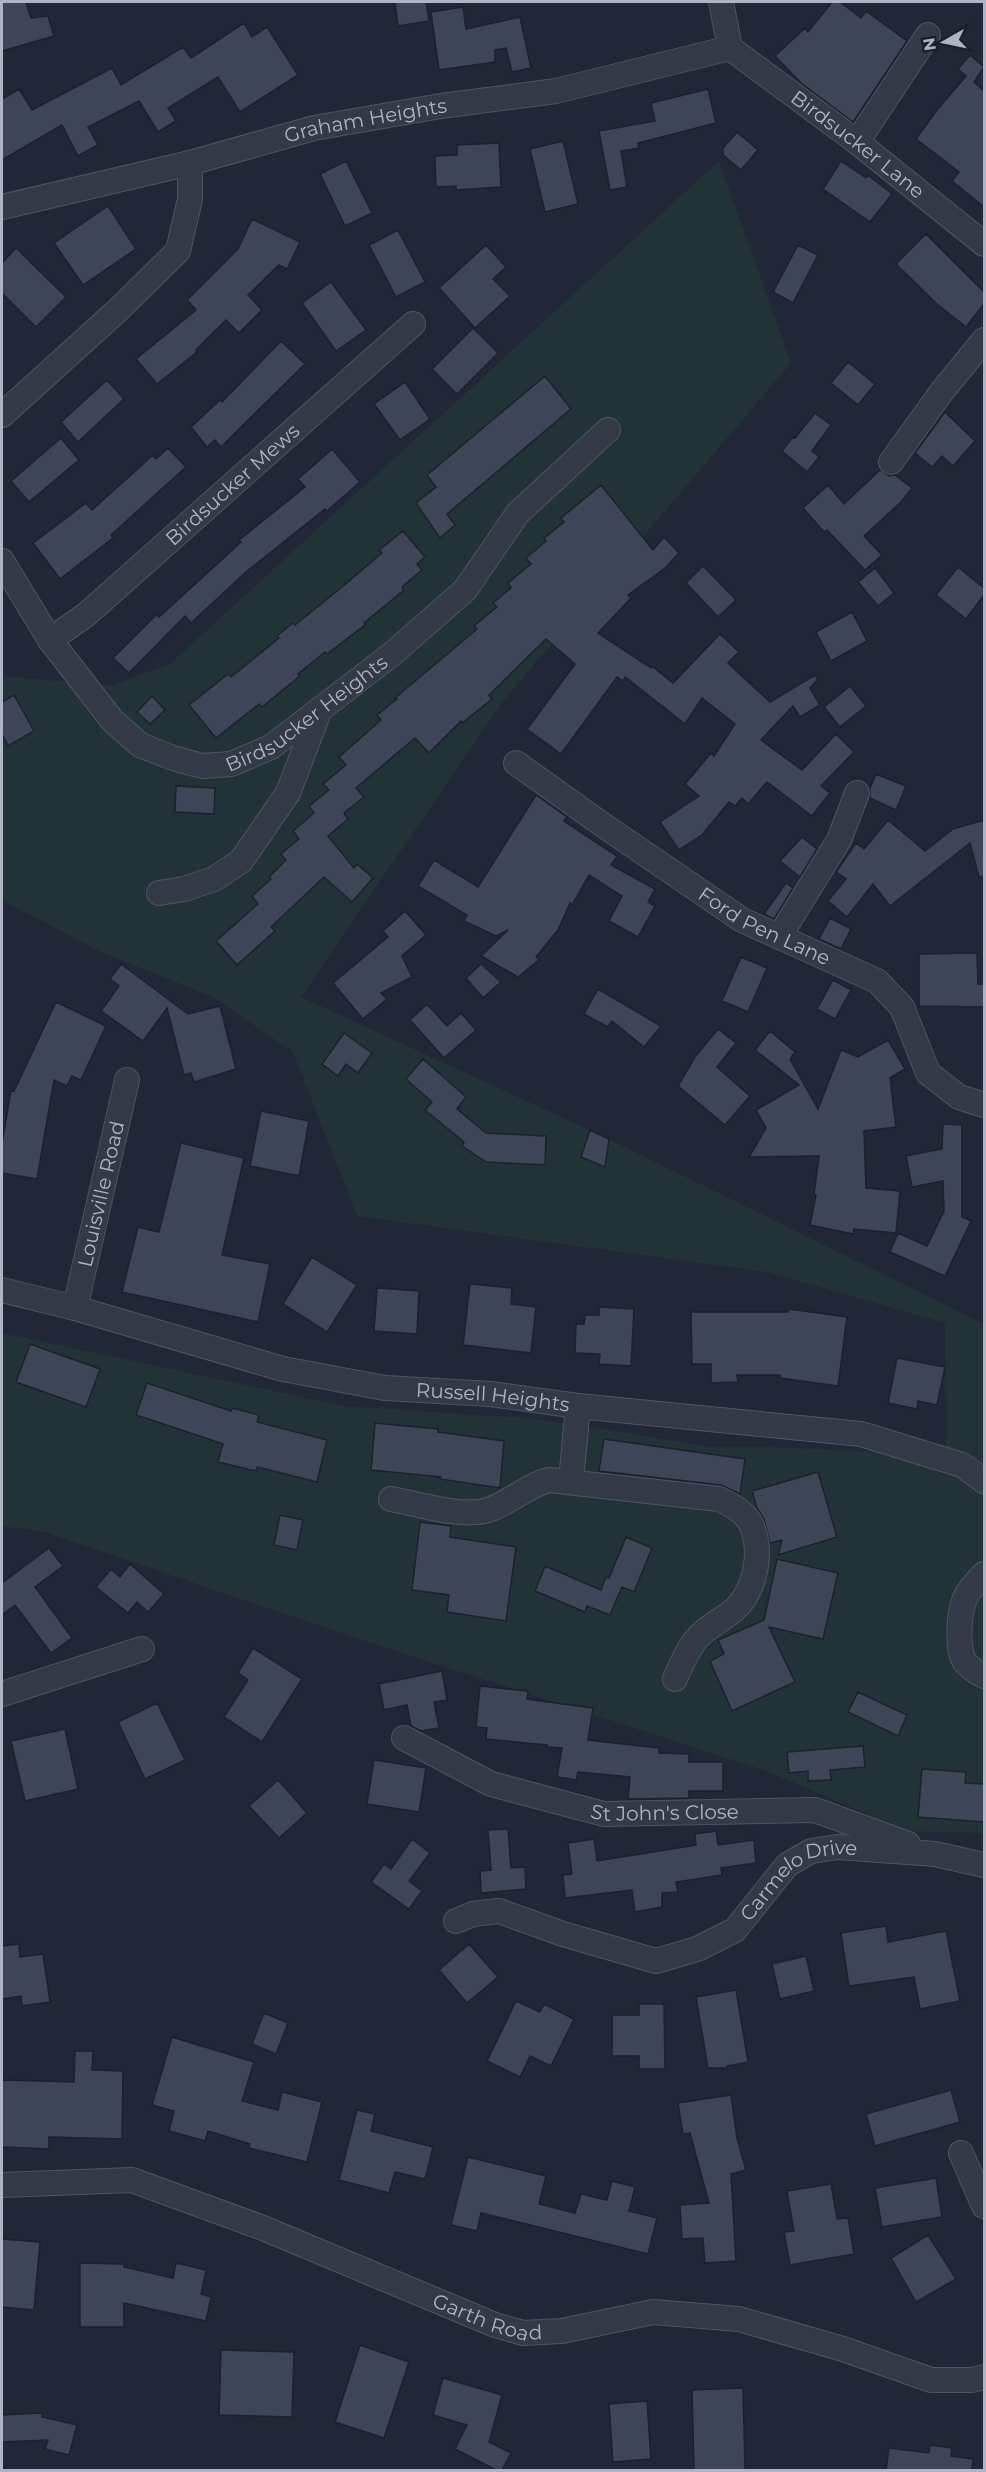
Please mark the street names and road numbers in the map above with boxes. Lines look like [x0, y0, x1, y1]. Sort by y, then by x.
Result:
street label: Birdsucker Lane [786, 85, 929, 203]
street label: Graham Heights [281, 93, 449, 148]
street label: Birdsucker Mews [161, 418, 305, 550]
street label: Birdsucker Heights [222, 650, 392, 777]
street label: Ford Pen Lane [694, 882, 834, 970]
street label: Louisville Road [73, 1118, 129, 1269]
street label: Russell Heights [415, 1378, 571, 1417]
street label: St John's Close [588, 1799, 739, 1826]
street label: Carmelo Drive [735, 1835, 858, 1926]
street label: Garth Road [429, 2288, 543, 2346]

